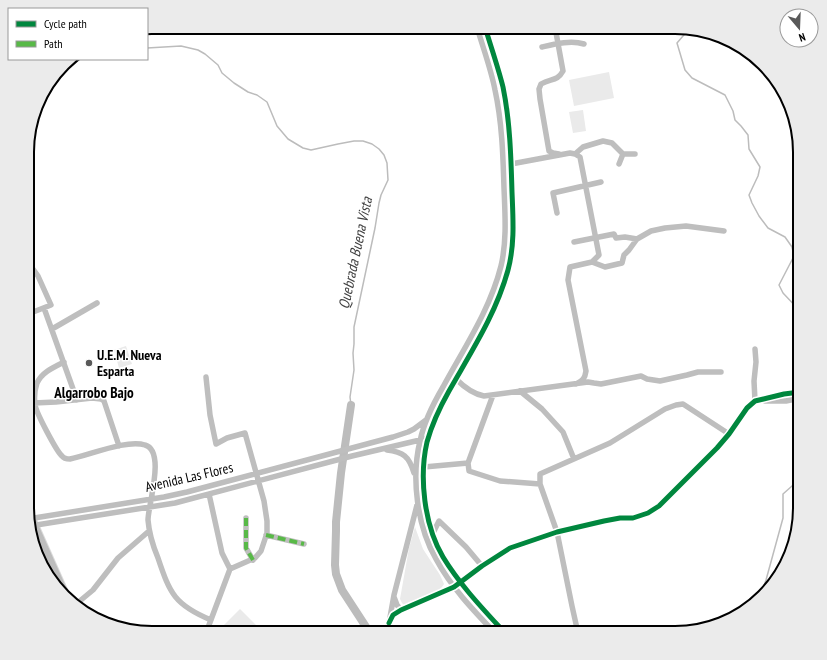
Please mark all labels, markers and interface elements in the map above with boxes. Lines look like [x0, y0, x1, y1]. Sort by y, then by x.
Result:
legend [8, 8, 148, 60]
north arrow [779, 8, 819, 48]
text: Cycle path [44, 16, 87, 31]
text: N [797, 30, 807, 45]
text: Path [44, 36, 62, 51]
water label: Quebrada Buena Vista [334, 194, 376, 311]
place label: U.E.M. Nueva Esparta [97, 346, 162, 380]
marker: U.E.M. Nueva Esparta [84, 358, 94, 368]
district label: Algarrobo Bajo [53, 383, 134, 402]
street label: Avenida Las Flores [143, 458, 235, 496]

